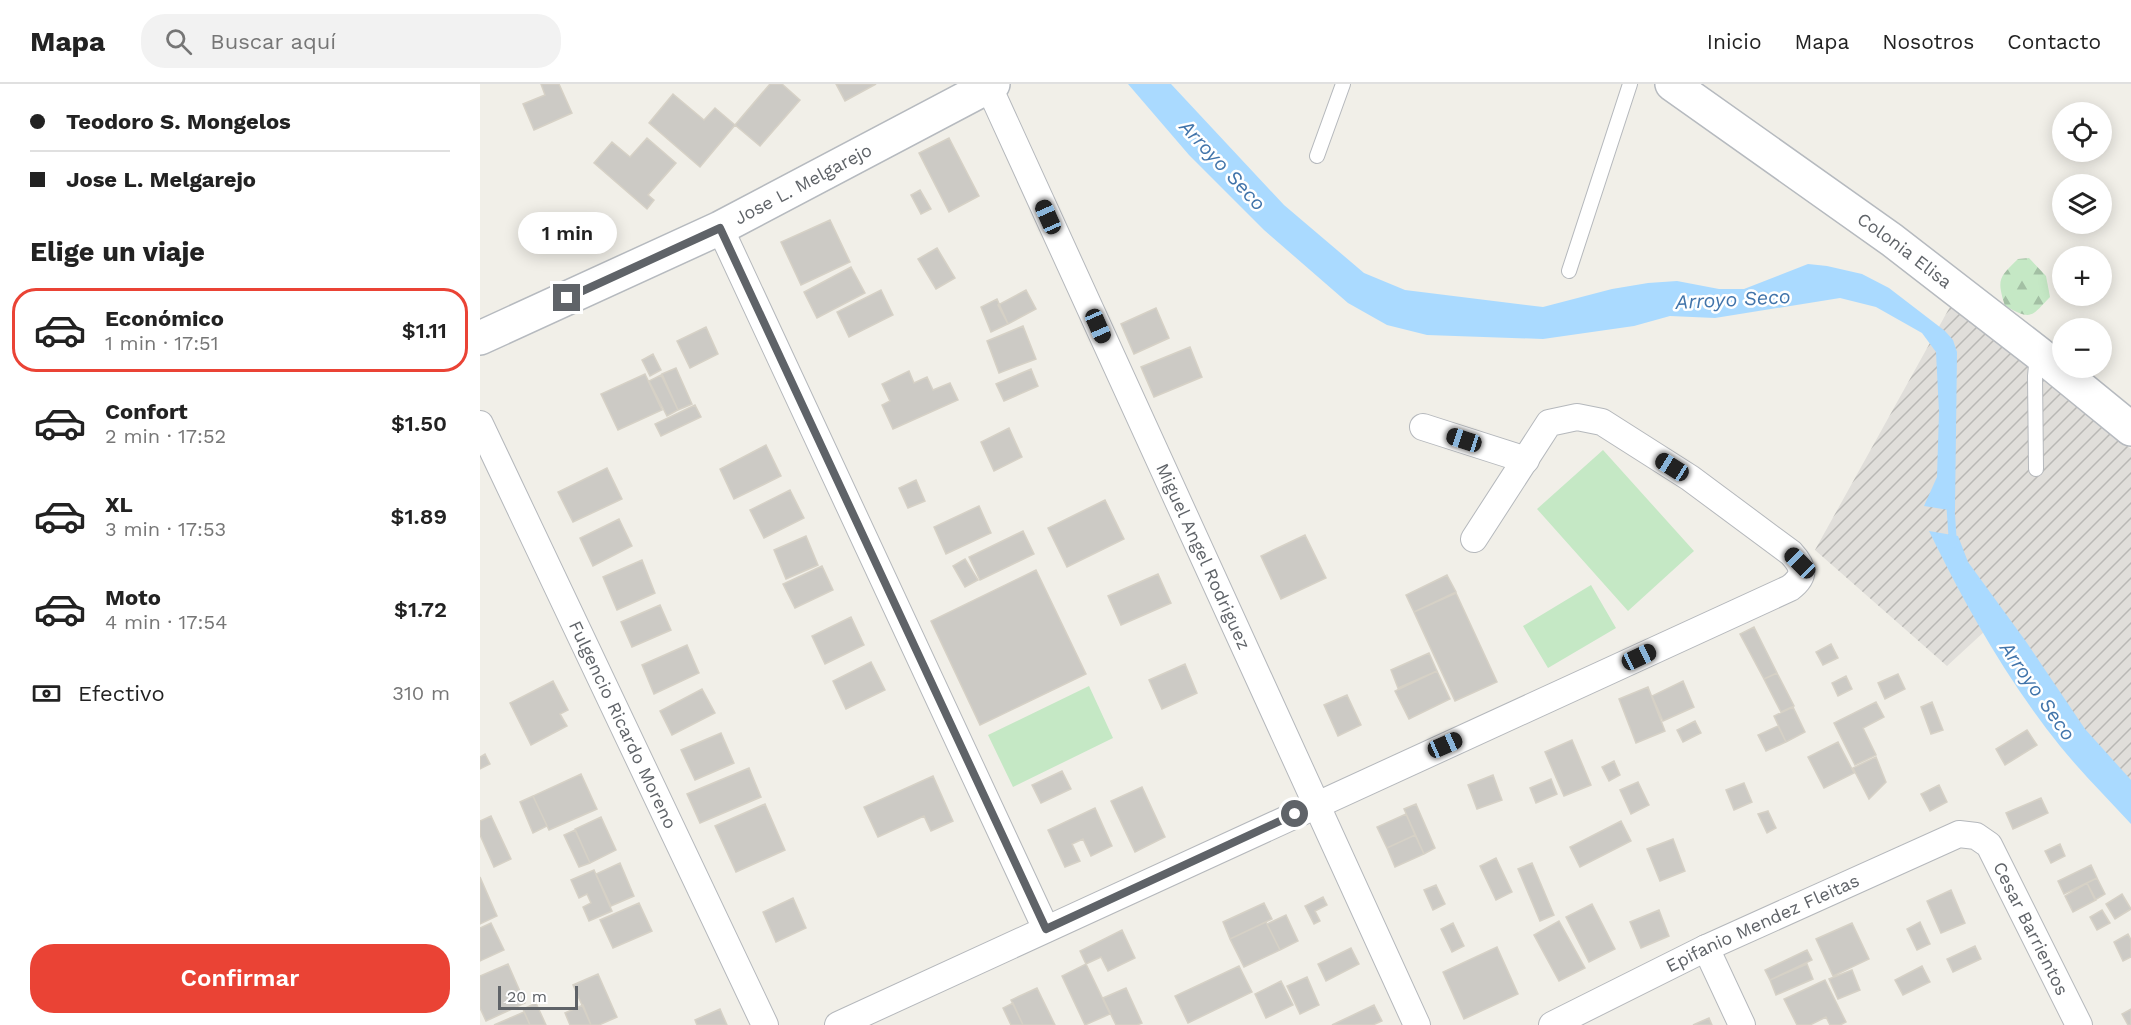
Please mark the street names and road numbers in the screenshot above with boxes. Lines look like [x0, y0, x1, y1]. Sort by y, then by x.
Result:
street label: Jose L. Melgarejo [731, 139, 875, 229]
street label: Colonia Elisa [1853, 208, 1956, 292]
street label: Miguel Angel Rodriguez [1152, 460, 1255, 653]
street label: Fulgencio Ricardo Moreno [565, 617, 681, 832]
street label: Cesar Barrientos [1989, 858, 2073, 998]
street label: Epifanio Mendez Fleitas [1662, 869, 1862, 976]

